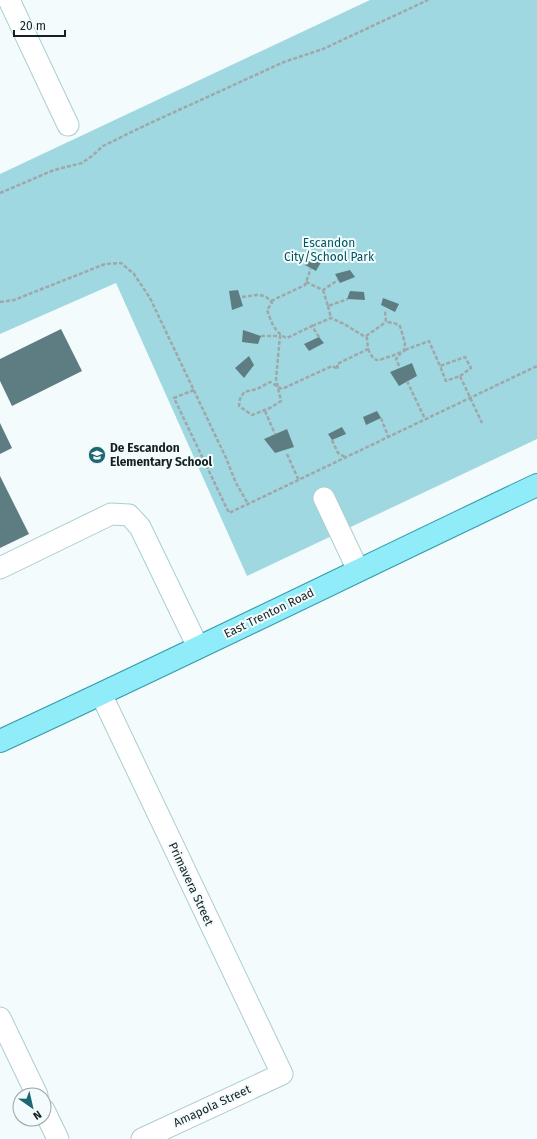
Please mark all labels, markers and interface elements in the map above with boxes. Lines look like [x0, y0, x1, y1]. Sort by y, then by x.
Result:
scale bar [14, 12, 65, 38]
text: 20 m [20, 19, 46, 33]
park label: Escandon City/School Park [284, 236, 375, 264]
place label: De Escandon Elementary School [110, 441, 213, 469]
school or university icon: De Escandon Elementary School [87, 445, 107, 465]
street label: East Trenton Road [222, 585, 316, 641]
street label: Primavera Street [166, 840, 217, 928]
street label: Amapola Street [171, 1082, 253, 1130]
north arrow [12, 1087, 52, 1127]
text: N [31, 1107, 44, 1122]

